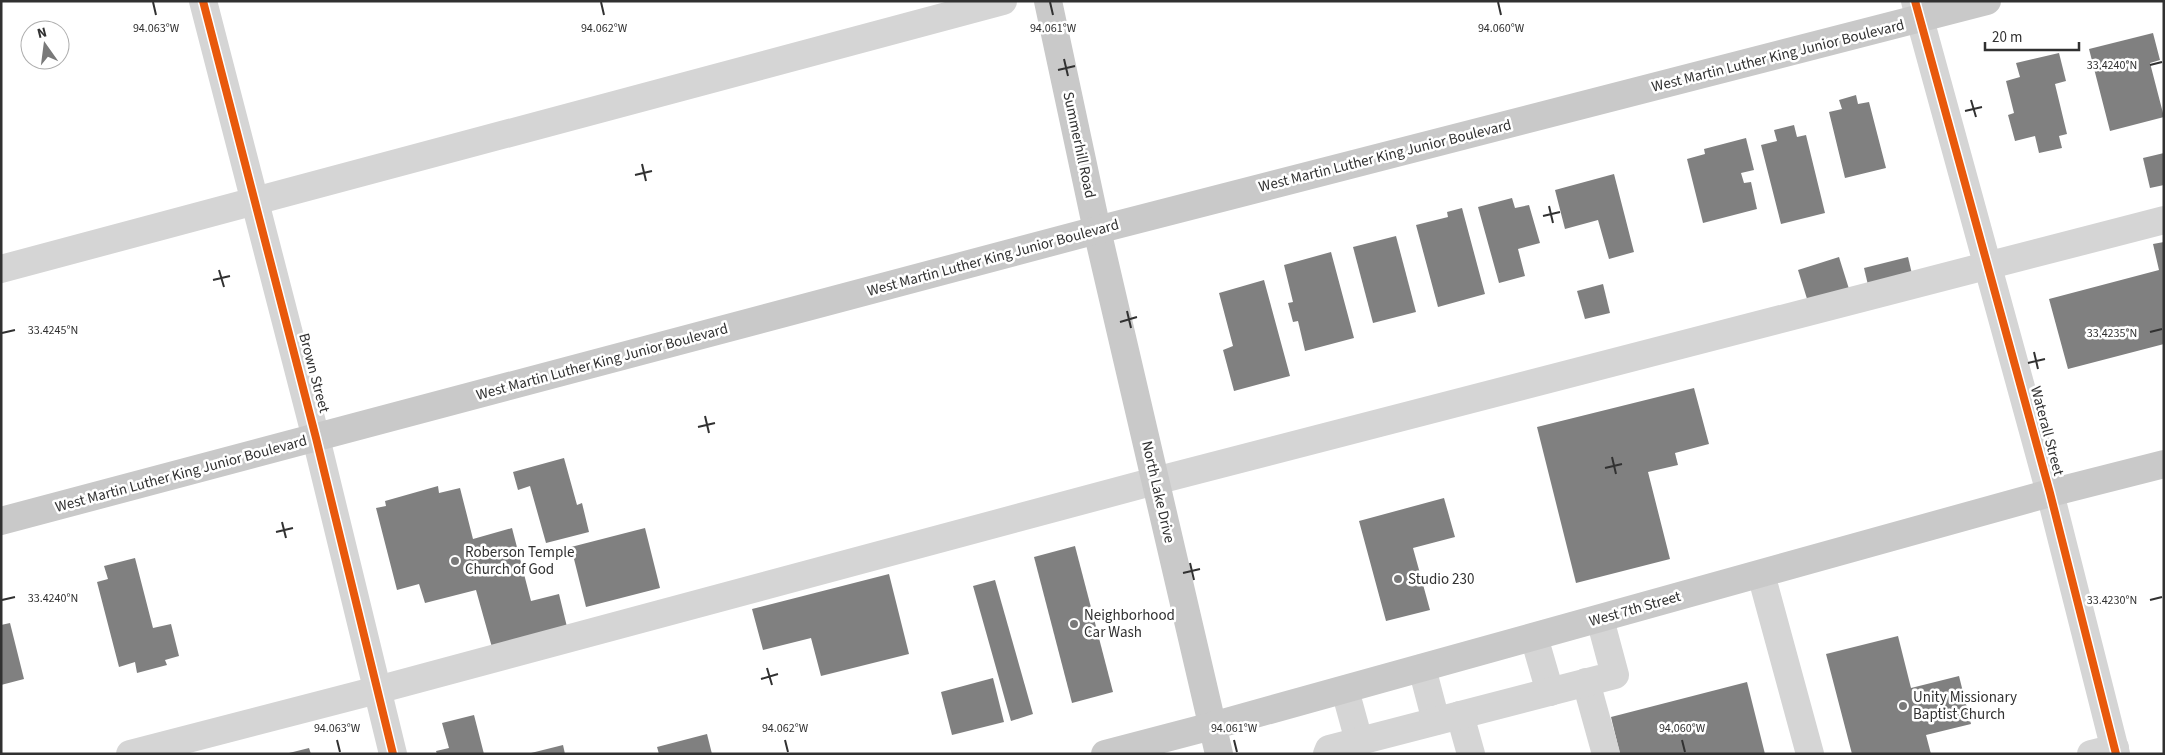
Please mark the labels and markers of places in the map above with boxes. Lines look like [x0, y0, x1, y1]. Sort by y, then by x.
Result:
place label: Roberson Temple Church of God [465, 542, 575, 580]
marker: Roberson Temple Church of God [449, 555, 461, 567]
place label: Studio 230 [1408, 569, 1474, 590]
marker: Studio 230 [1392, 573, 1404, 585]
place label: Neighborhood Car Wash [1084, 605, 1175, 643]
marker: Neighborhood Car Wash [1068, 618, 1080, 630]
place label: Unity Missionary Baptist Church [1913, 687, 2017, 725]
marker: Unity Missionary Baptist Church [1897, 700, 1909, 712]

